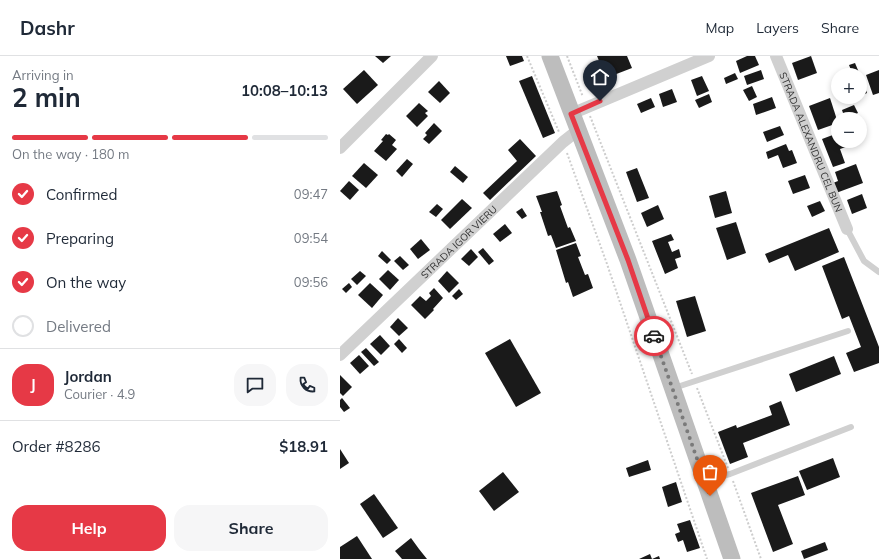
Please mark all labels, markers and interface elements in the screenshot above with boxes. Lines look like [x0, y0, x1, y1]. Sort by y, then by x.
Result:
text: Dashr [20, 16, 75, 40]
text: Map [705, 19, 734, 37]
text: Layers [756, 19, 799, 37]
text: Share [821, 19, 859, 37]
pin [583, 60, 617, 101]
icon: home [589, 66, 611, 88]
text: Arriving in [12, 67, 74, 83]
map controls [831, 68, 867, 148]
button: + [831, 68, 867, 104]
street label: STRADA ALEXANDRU CEL BUN [776, 70, 845, 214]
text: 2 min [12, 81, 81, 114]
text: 10:08–10:13 [241, 81, 328, 100]
button: − [831, 112, 867, 148]
text: On the way · 180 m [12, 146, 129, 162]
icon: check [12, 183, 34, 205]
text: Confirmed [46, 185, 117, 204]
text: 09:47 [294, 186, 328, 202]
street label: STRADA IGOR VIERU [418, 203, 500, 282]
icon: check [12, 227, 34, 249]
text: Preparing [46, 229, 114, 248]
text: 09:54 [294, 230, 328, 246]
icon: check [12, 271, 34, 293]
text: On the way [46, 273, 126, 292]
text: 09:56 [294, 274, 328, 290]
courier [634, 316, 674, 356]
text: Delivered [46, 317, 111, 336]
icon: car [643, 325, 665, 347]
button: chat [234, 364, 276, 406]
button: phone [286, 364, 328, 406]
text: Jordan [64, 367, 112, 386]
text: J [30, 375, 36, 394]
text: Courier · 4.9 [64, 386, 135, 402]
text: Order #8286 [12, 437, 100, 456]
text: $18.91 [279, 437, 328, 456]
pin [693, 455, 727, 496]
icon: bag [699, 461, 721, 483]
button: Help [12, 505, 166, 551]
button: Share [174, 505, 328, 551]

